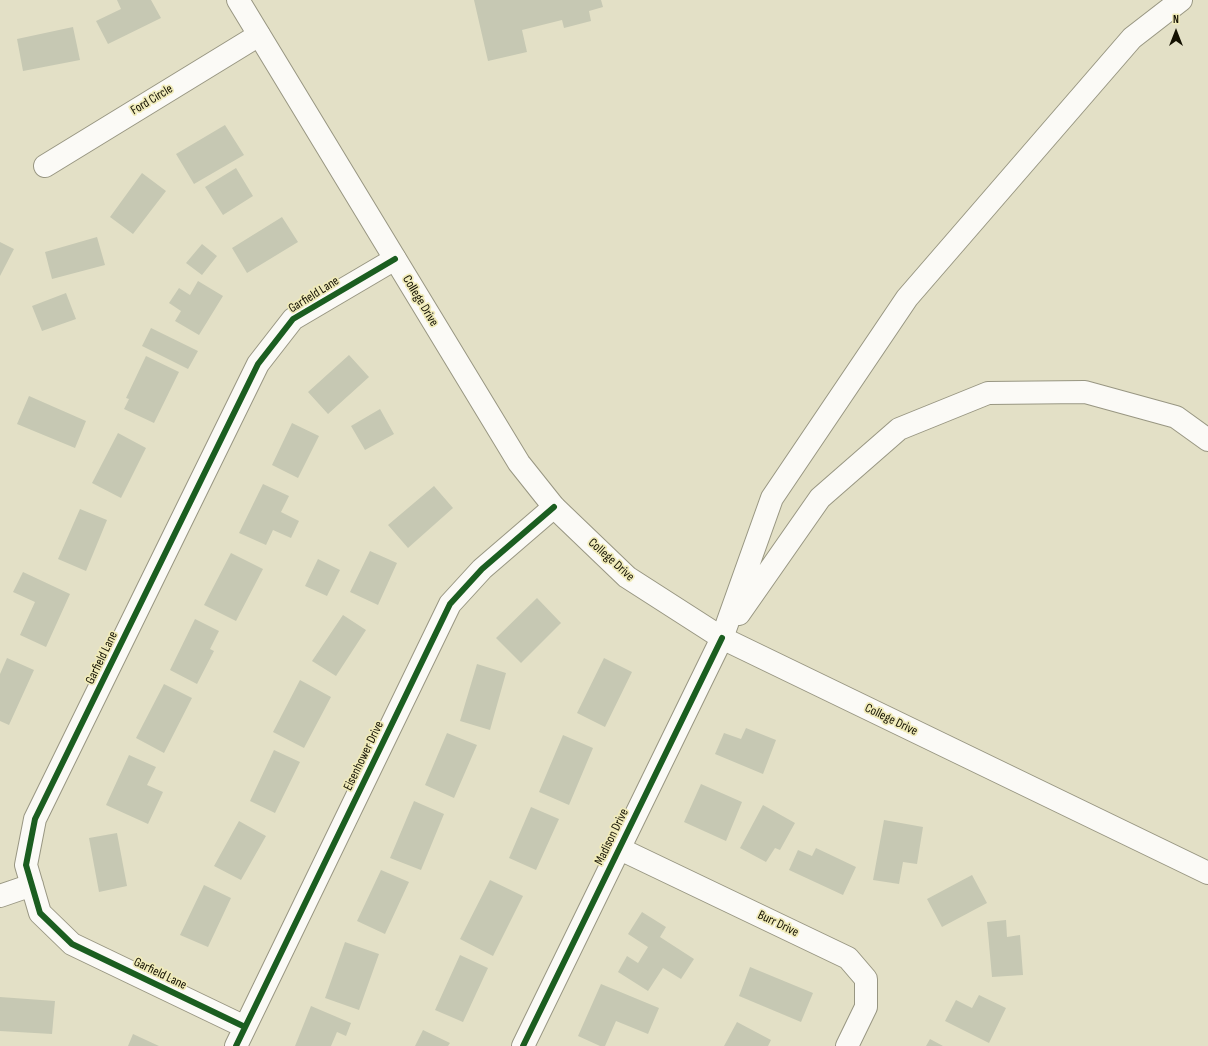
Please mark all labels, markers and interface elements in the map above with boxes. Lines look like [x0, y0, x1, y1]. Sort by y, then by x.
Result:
north arrow [1156, 12, 1196, 52]
text: N [1173, 13, 1179, 26]
street label: Ford Circle [128, 81, 176, 119]
street label: Garfield Lane [286, 273, 342, 317]
street label: College Drive [399, 273, 441, 329]
street label: College Drive [585, 535, 637, 585]
street label: Garfield Lane [83, 629, 121, 687]
street label: College Drive [862, 701, 920, 739]
street label: Eisenhower Drive [341, 719, 387, 793]
street label: Madison Drive [592, 806, 632, 868]
street label: Burr Drive [755, 907, 801, 941]
street label: Garfield Lane [131, 955, 189, 993]

